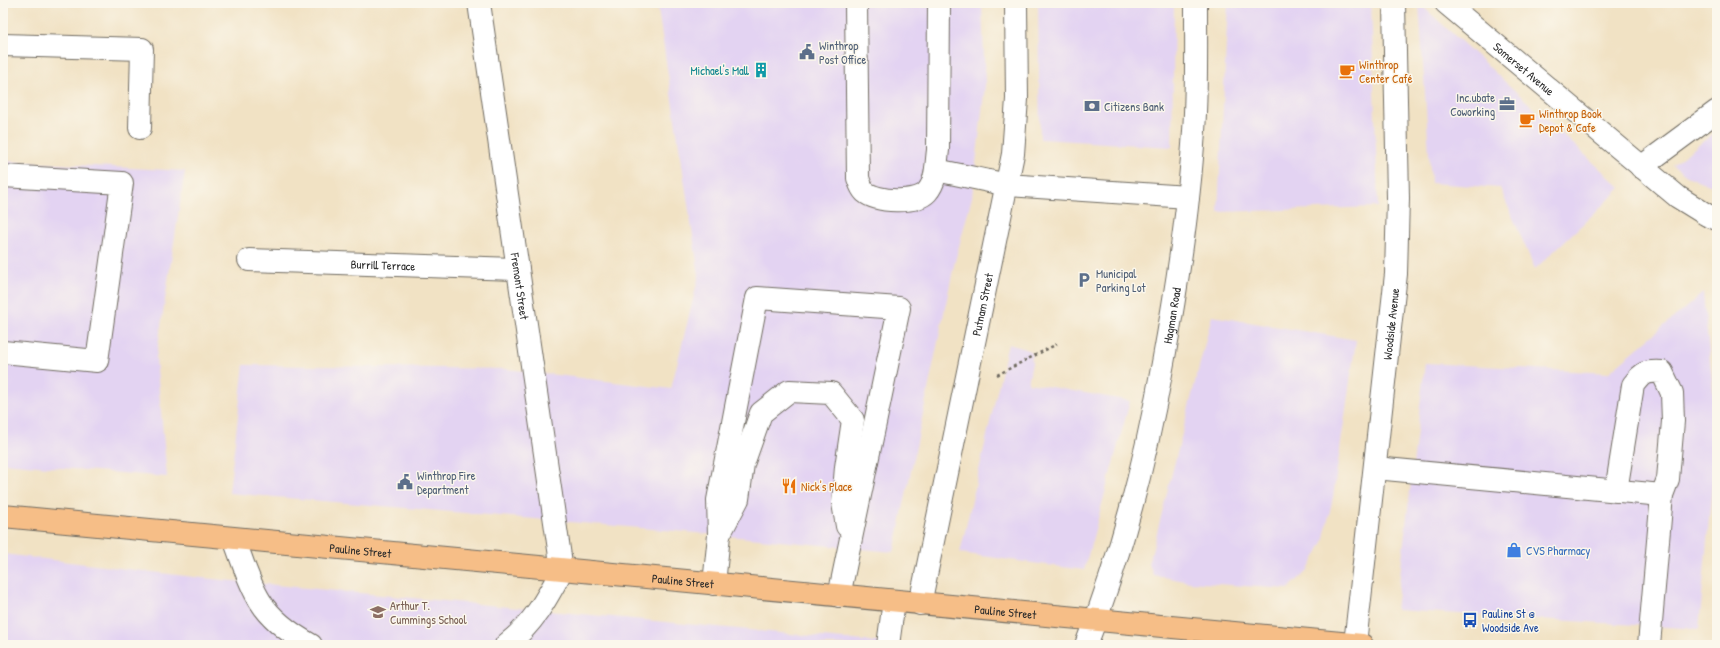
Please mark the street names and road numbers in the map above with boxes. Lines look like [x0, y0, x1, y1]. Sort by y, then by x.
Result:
street label: Somerset Avenue [1490, 38, 1559, 99]
street label: Fremont Street [507, 250, 534, 321]
street label: Burrill Terrace [350, 255, 416, 274]
street label: Putnam Street [967, 271, 997, 337]
street label: Hagman Road [1158, 286, 1184, 345]
street label: Woodside Avenue [1378, 287, 1403, 361]
street label: Pauline Street [329, 539, 393, 561]
street label: Pauline Street [651, 569, 716, 592]
street label: Pauline Street [974, 600, 1038, 623]

